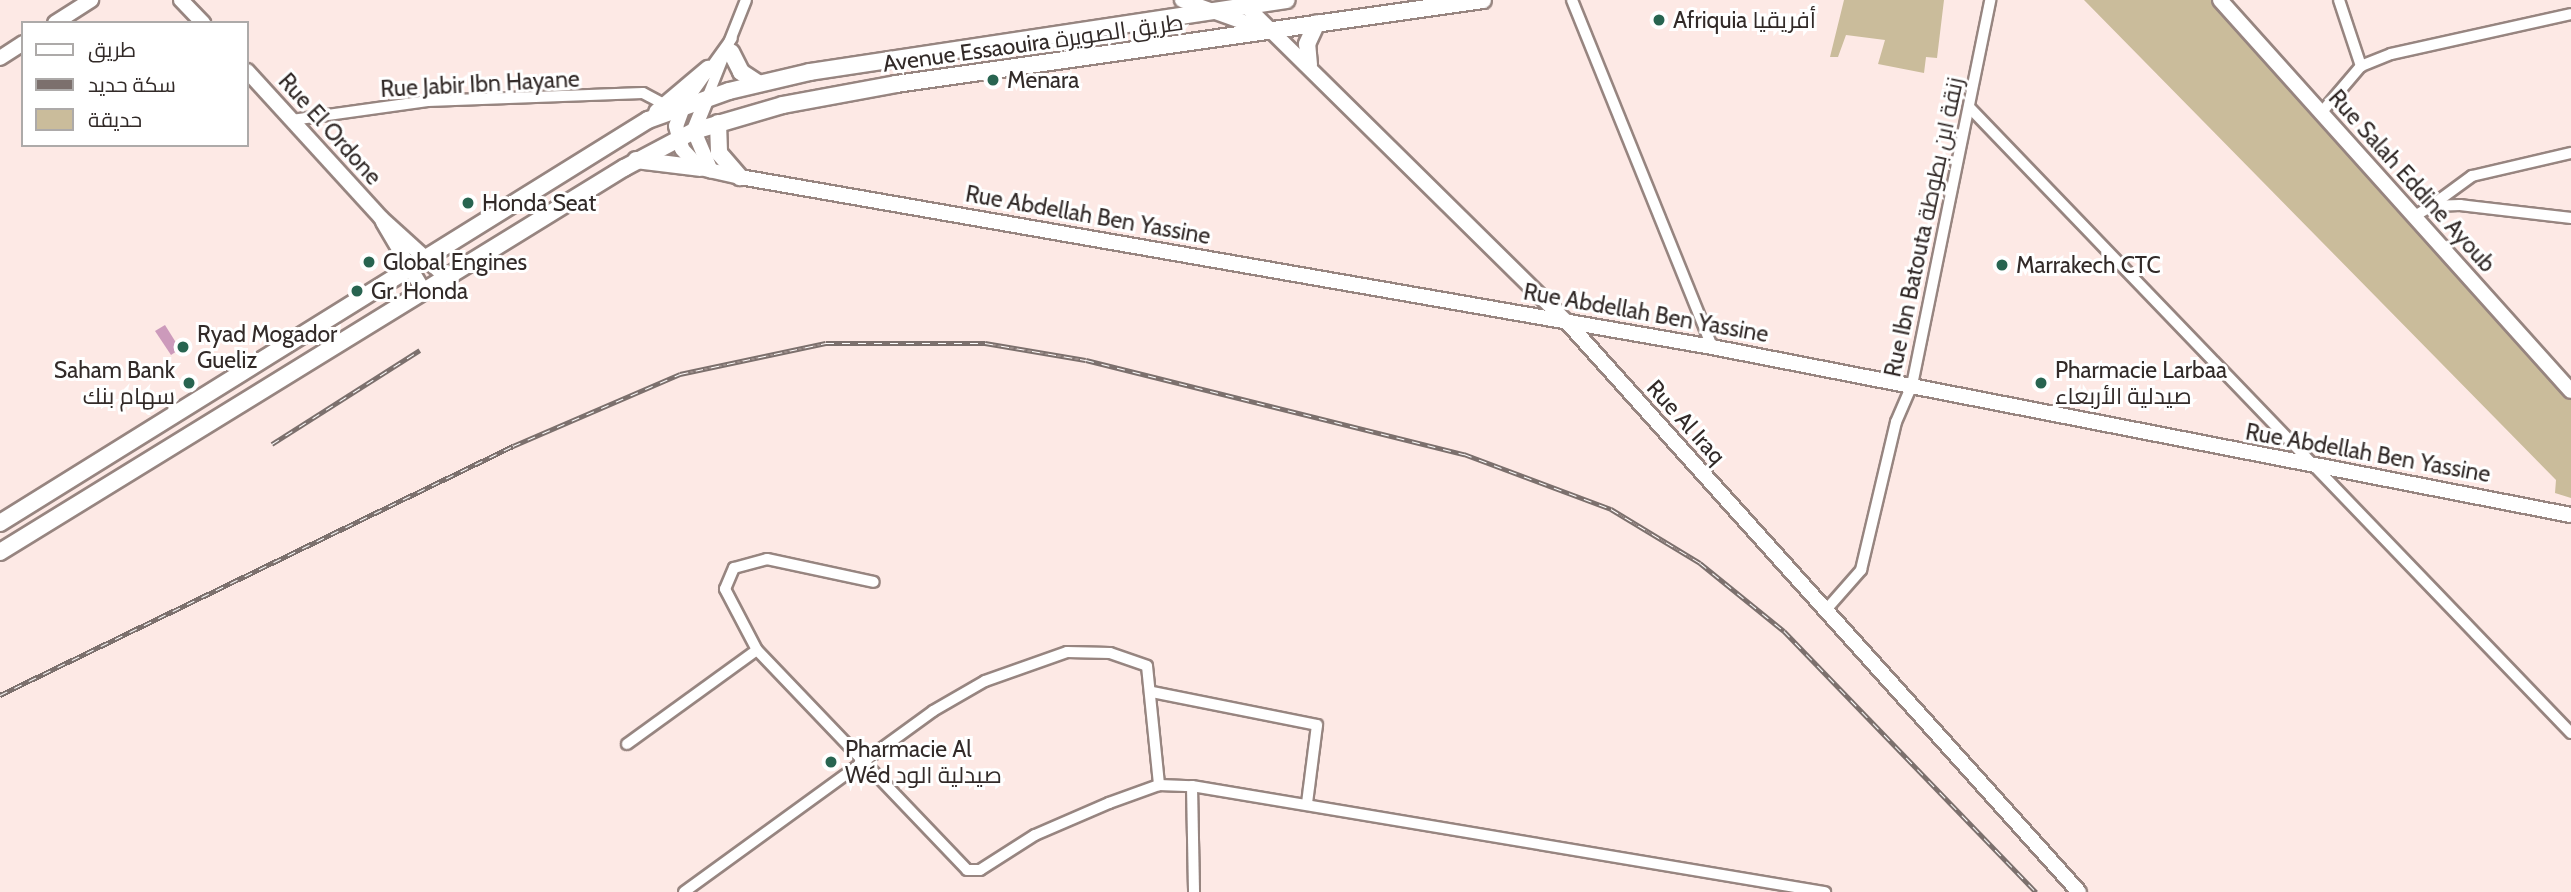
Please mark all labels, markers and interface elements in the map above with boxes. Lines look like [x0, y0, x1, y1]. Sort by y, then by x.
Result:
place label: Afriquia أفريقيا [1673, 6, 1816, 34]
street label: Avenue Essaouira طريق الصويرة [881, 8, 1185, 78]
marker: Afriquia أفريقيا [1651, 12, 1667, 28]
legend [21, 21, 248, 147]
text: طريق [88, 37, 136, 62]
street label: Rue Jabir Ibn Hayane [380, 65, 580, 103]
place label: Menara [1007, 66, 1079, 94]
street label: Rue El Ordone [273, 68, 387, 190]
text: سكة حديد [88, 72, 176, 97]
marker: Menara [985, 72, 1001, 88]
street label: Rue Ibn Batouta زنقة ابن بطوطة [1879, 75, 1969, 379]
street label: Rue Salah Eddine Ayoub [2323, 84, 2501, 278]
text: حديقة [88, 107, 142, 132]
street label: Rue Abdellah Ben Yassine [963, 180, 1213, 250]
place label: Honda Seat [482, 189, 596, 217]
marker: Honda Seat [460, 195, 476, 211]
place label: Global Engines [383, 248, 527, 276]
place label: Marrakech CTC [2016, 251, 2161, 279]
marker: Global Engines [361, 254, 377, 270]
marker: Marrakech CTC [1994, 257, 2010, 273]
place label: Gr. Honda [371, 277, 468, 305]
street label: Rue Abdellah Ben Yassine [1521, 278, 1771, 348]
marker: Gr. Honda [349, 283, 365, 299]
place label: Ryad Mogador Gueliz [197, 320, 337, 374]
marker: Ryad Mogador Gueliz [175, 339, 191, 355]
place label: Saham Bank سهام بنك [54, 356, 175, 410]
place label: Pharmacie Larbaa صيدلية الأربعاء [2055, 356, 2227, 410]
street label: Rue Al Iraq [1641, 374, 1731, 470]
marker: Saham Bank سهام بنك [181, 375, 197, 391]
marker: Pharmacie Larbaa صيدلية الأربعاء [2033, 375, 2049, 391]
street label: Rue Abdellah Ben Yassine [2243, 418, 2493, 488]
place label: Pharmacie Al Wéd صيدلية الود [845, 735, 1002, 789]
marker: Pharmacie Al Wéd صيدلية الود [823, 754, 839, 770]

